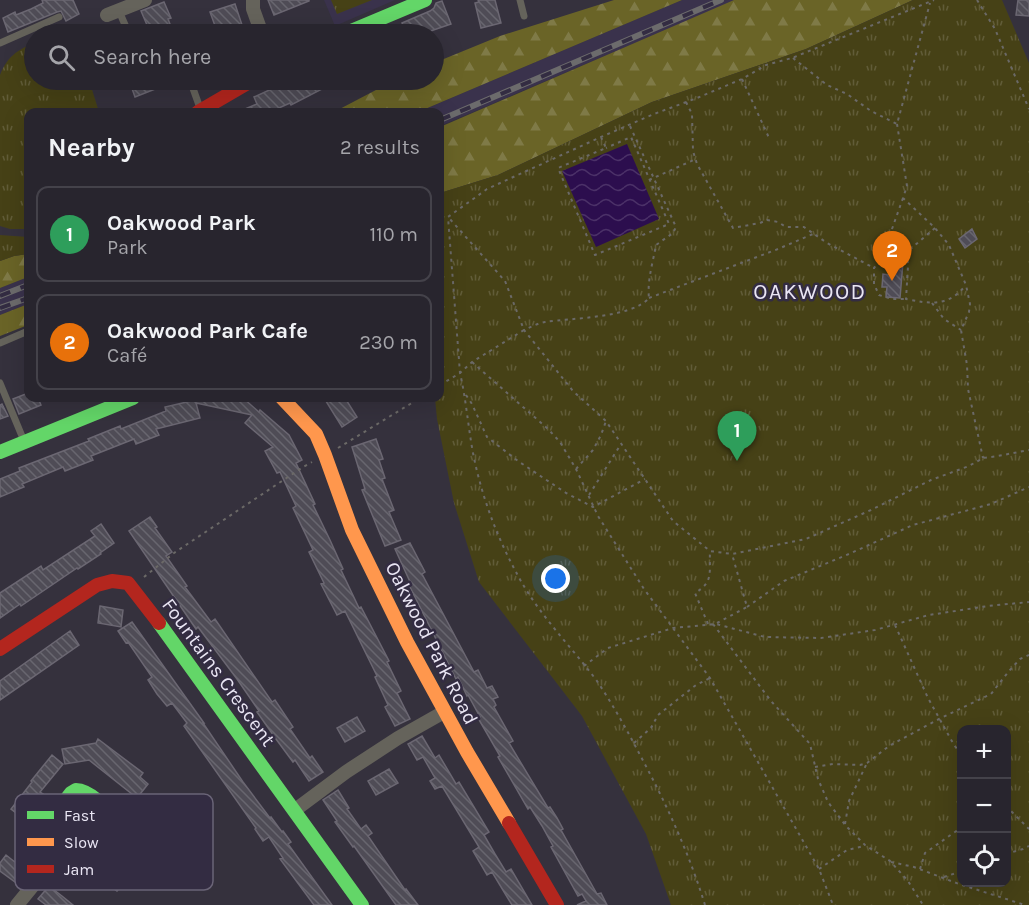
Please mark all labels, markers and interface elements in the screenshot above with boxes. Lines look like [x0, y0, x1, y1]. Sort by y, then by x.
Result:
search box [24, 24, 444, 90]
icon: search [45, 41, 78, 74]
text: Search here [93, 44, 211, 70]
text: Nearby [48, 132, 135, 163]
text: 2 results [340, 136, 420, 159]
text: Oakwood Park [107, 210, 256, 236]
text: 1 [66, 223, 73, 246]
text: 110 m [369, 223, 418, 246]
pin: 2 [872, 232, 912, 281]
text: Park [107, 236, 148, 259]
district label: OAKWOOD [753, 279, 867, 305]
text: Oakwood Park Cafe [107, 318, 308, 344]
text: 2 [63, 331, 76, 354]
text: 230 m [359, 331, 418, 354]
text: Café [107, 344, 147, 367]
pin: 1 [718, 412, 756, 461]
street label: Oakwood Park Road [381, 558, 483, 728]
your location [541, 564, 570, 593]
street label: Fountains Crescent [157, 594, 280, 751]
map controls [957, 725, 1011, 887]
button: + [957, 725, 1011, 779]
button: − [957, 779, 1011, 833]
legend [15, 794, 213, 890]
text: Fast [64, 806, 95, 825]
text: Slow [64, 833, 99, 852]
button: locate [957, 833, 1011, 887]
text: Jam [64, 860, 94, 879]

